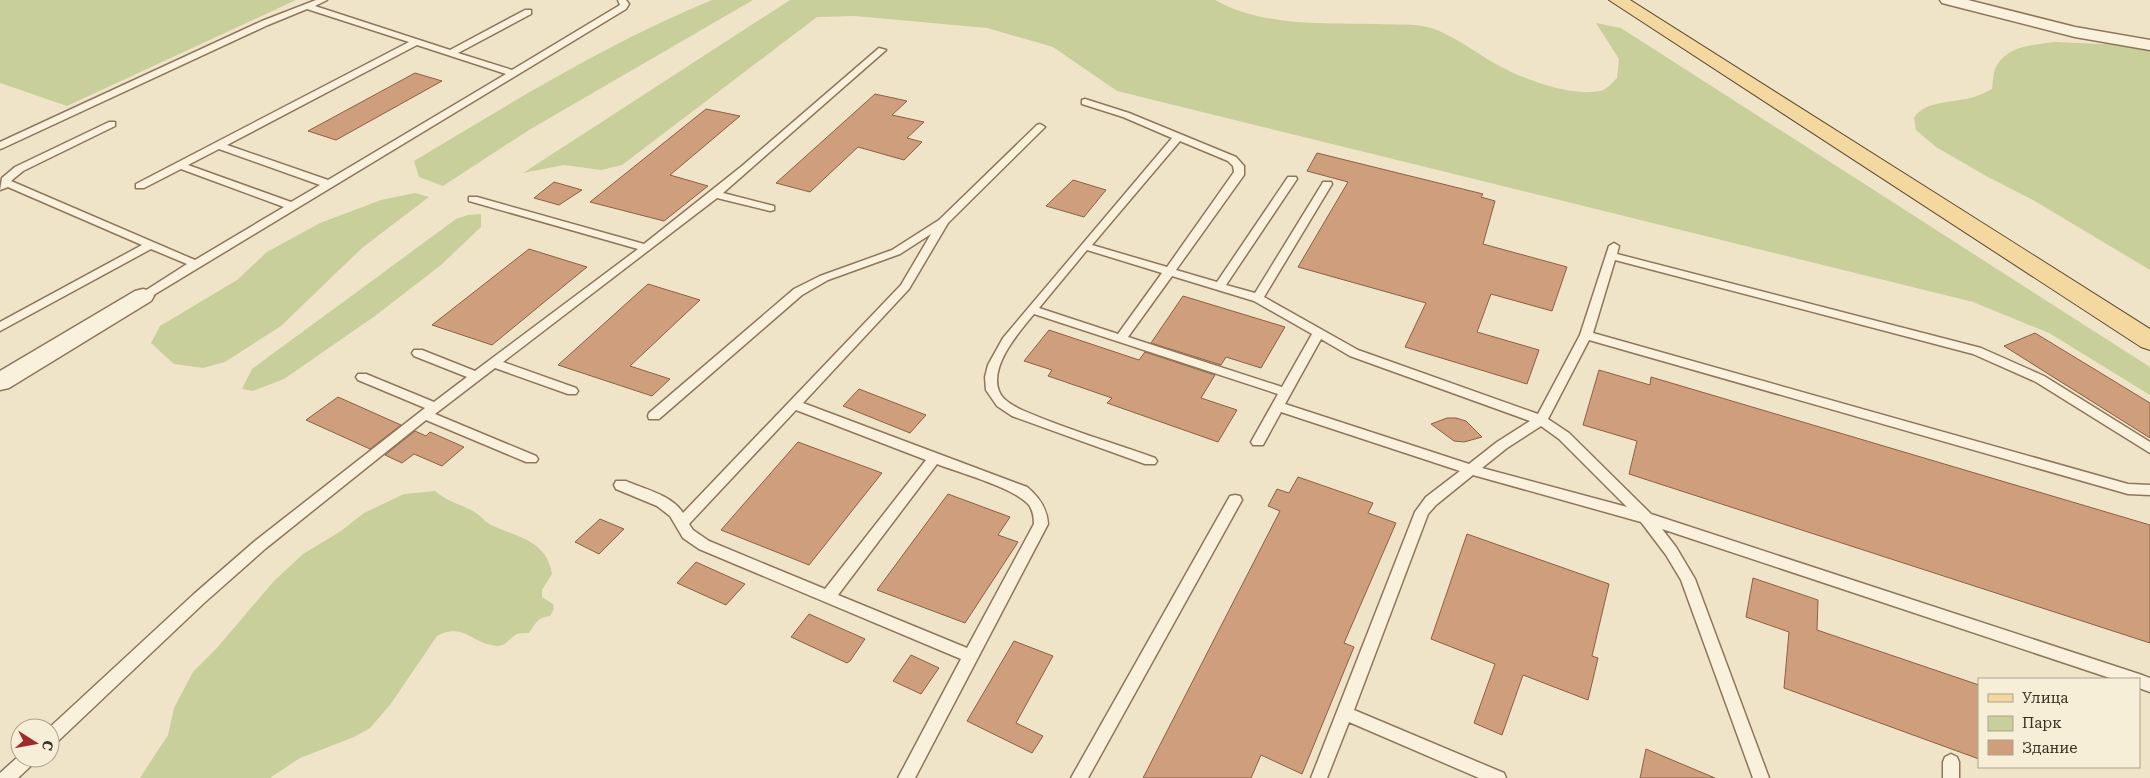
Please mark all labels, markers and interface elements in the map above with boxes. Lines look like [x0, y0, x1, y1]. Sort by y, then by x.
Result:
legend [1978, 678, 2140, 768]
text: Улица [2022, 689, 2068, 707]
text: Парк [2022, 714, 2062, 732]
north arrow [10, 718, 60, 768]
text: С [39, 739, 57, 752]
text: Здание [2022, 739, 2078, 757]

